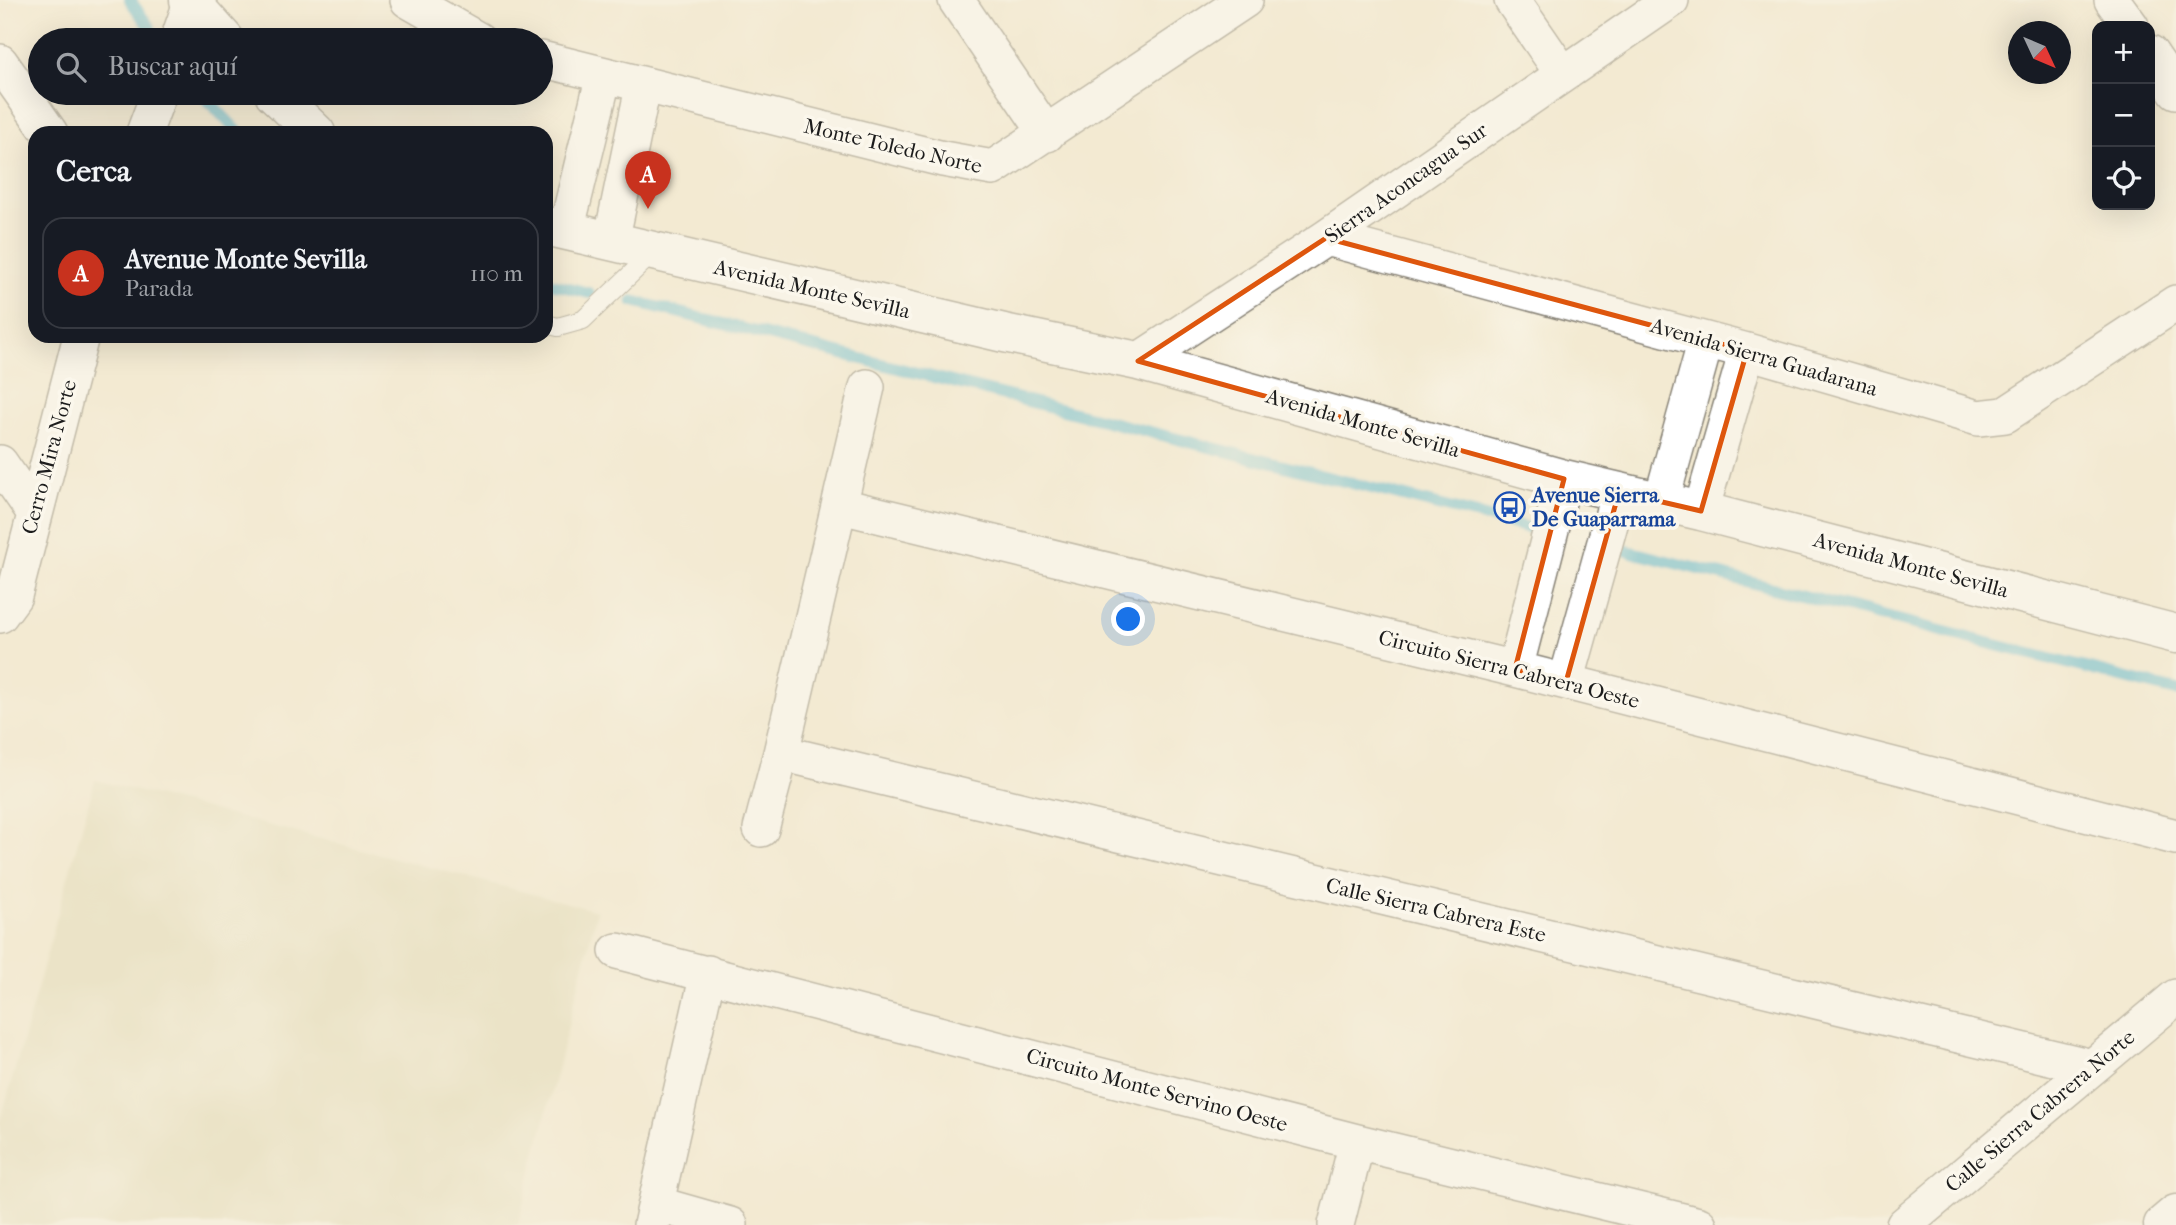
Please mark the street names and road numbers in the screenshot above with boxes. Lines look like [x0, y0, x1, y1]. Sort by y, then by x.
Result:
street label: Monte Toledo Norte [802, 114, 984, 178]
street label: Sierra Aconcagua Sur [1320, 118, 1492, 248]
street label: Avenida Monte Sevilla [711, 255, 913, 323]
street label: Avenida Sierra Guadarana [1647, 313, 1881, 401]
street label: Cerro Mira Norte [17, 377, 81, 537]
street label: Avenida Monte Sevilla [1262, 384, 1463, 462]
street label: Avenida Monte Sevilla [1810, 527, 2011, 603]
street label: Circuito Sierra Cabrera Oeste [1376, 625, 1642, 713]
street label: Calle Sierra Cabrera Este [1324, 873, 1548, 947]
street label: Calle Sierra Cabrera Norte [1941, 1025, 2139, 1197]
street label: Circuito Monte Servino Oeste [1024, 1044, 1290, 1136]

